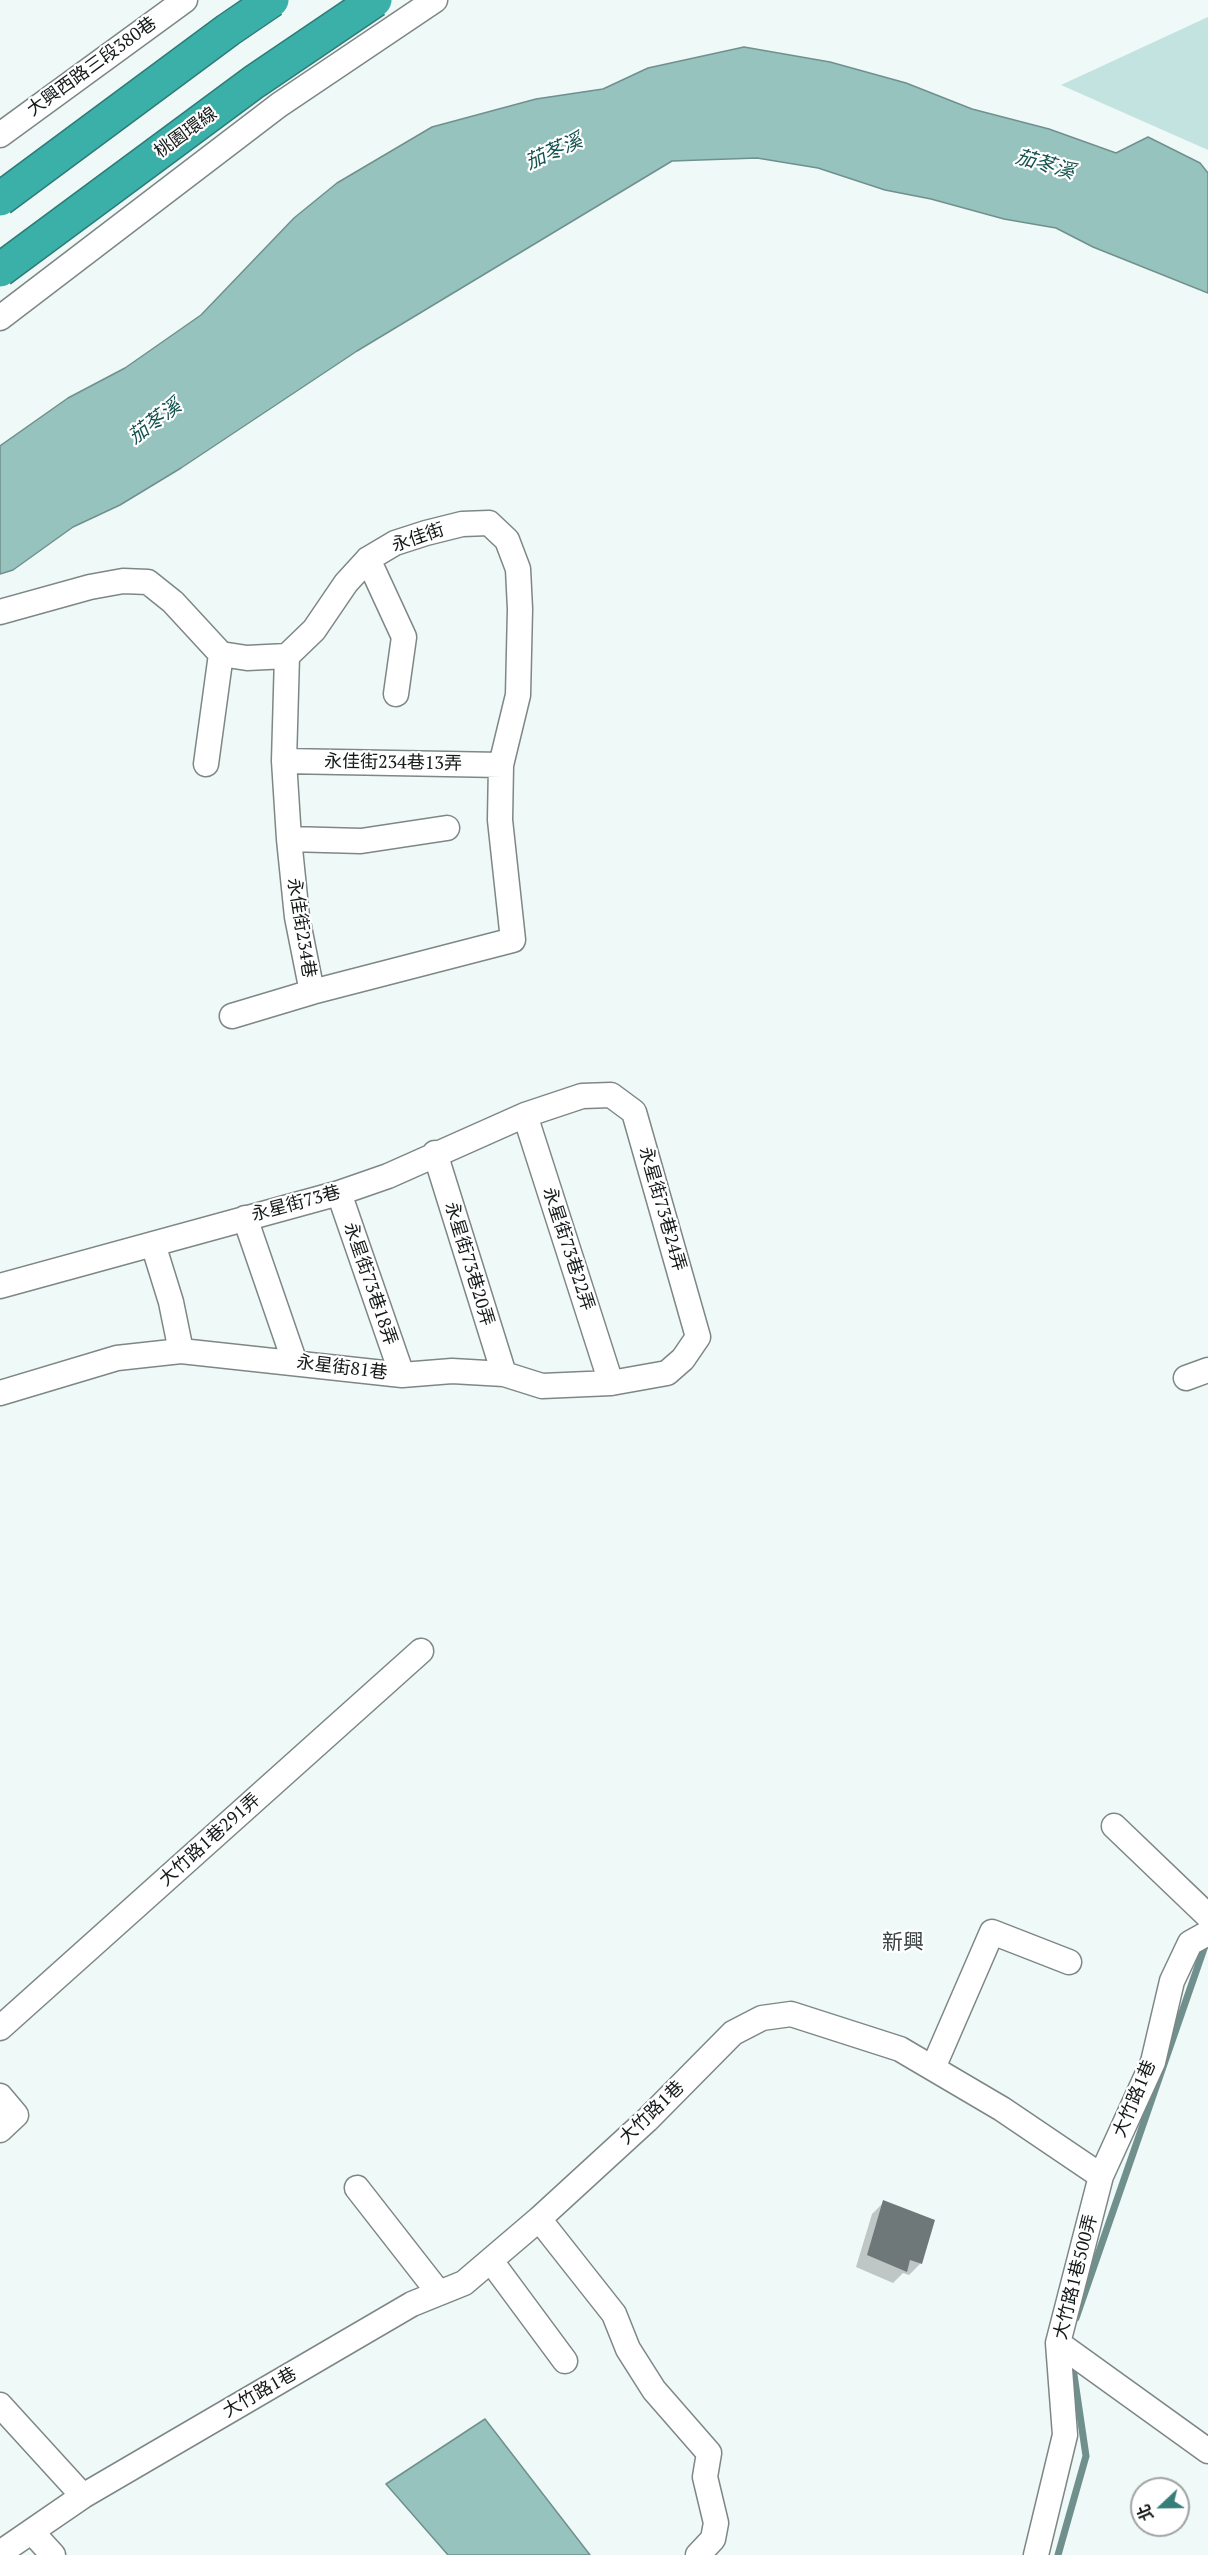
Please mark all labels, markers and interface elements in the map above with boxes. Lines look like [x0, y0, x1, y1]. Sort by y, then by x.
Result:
street label: 大興西路三段380巷 [23, 13, 161, 121]
street label: 桃園環線 [151, 103, 221, 163]
water label: 茄苳溪 [522, 129, 586, 175]
water label: 茄苳溪 [1013, 145, 1077, 185]
water label: 茄苳溪 [124, 394, 186, 450]
street label: 永佳街 [389, 519, 447, 557]
street label: 永佳街234巷13弄 [324, 751, 462, 775]
street label: 永佳街234巷 [282, 877, 320, 979]
street label: 永星街73巷24弄 [634, 1144, 690, 1274]
street label: 永星街73巷 [249, 1182, 343, 1226]
street label: 永星街73巷22弄 [538, 1185, 598, 1313]
street label: 永星街73巷20弄 [440, 1199, 498, 1329]
street label: 永星街73巷18弄 [339, 1220, 401, 1348]
street label: 永星街81巷 [295, 1352, 389, 1384]
street label: 大竹路1巷291弄 [155, 1789, 265, 1891]
district label: 新興 [882, 1930, 924, 1956]
street label: 大竹路1巷 [1109, 2057, 1161, 2141]
street label: 大竹路1巷 [615, 2077, 689, 2149]
street label: 大竹路1巷500弄 [1050, 2212, 1102, 2342]
street label: 大竹路1巷 [219, 2363, 301, 2423]
north arrow [1130, 2477, 1190, 2537]
text: 北 [1132, 2501, 1158, 2525]

